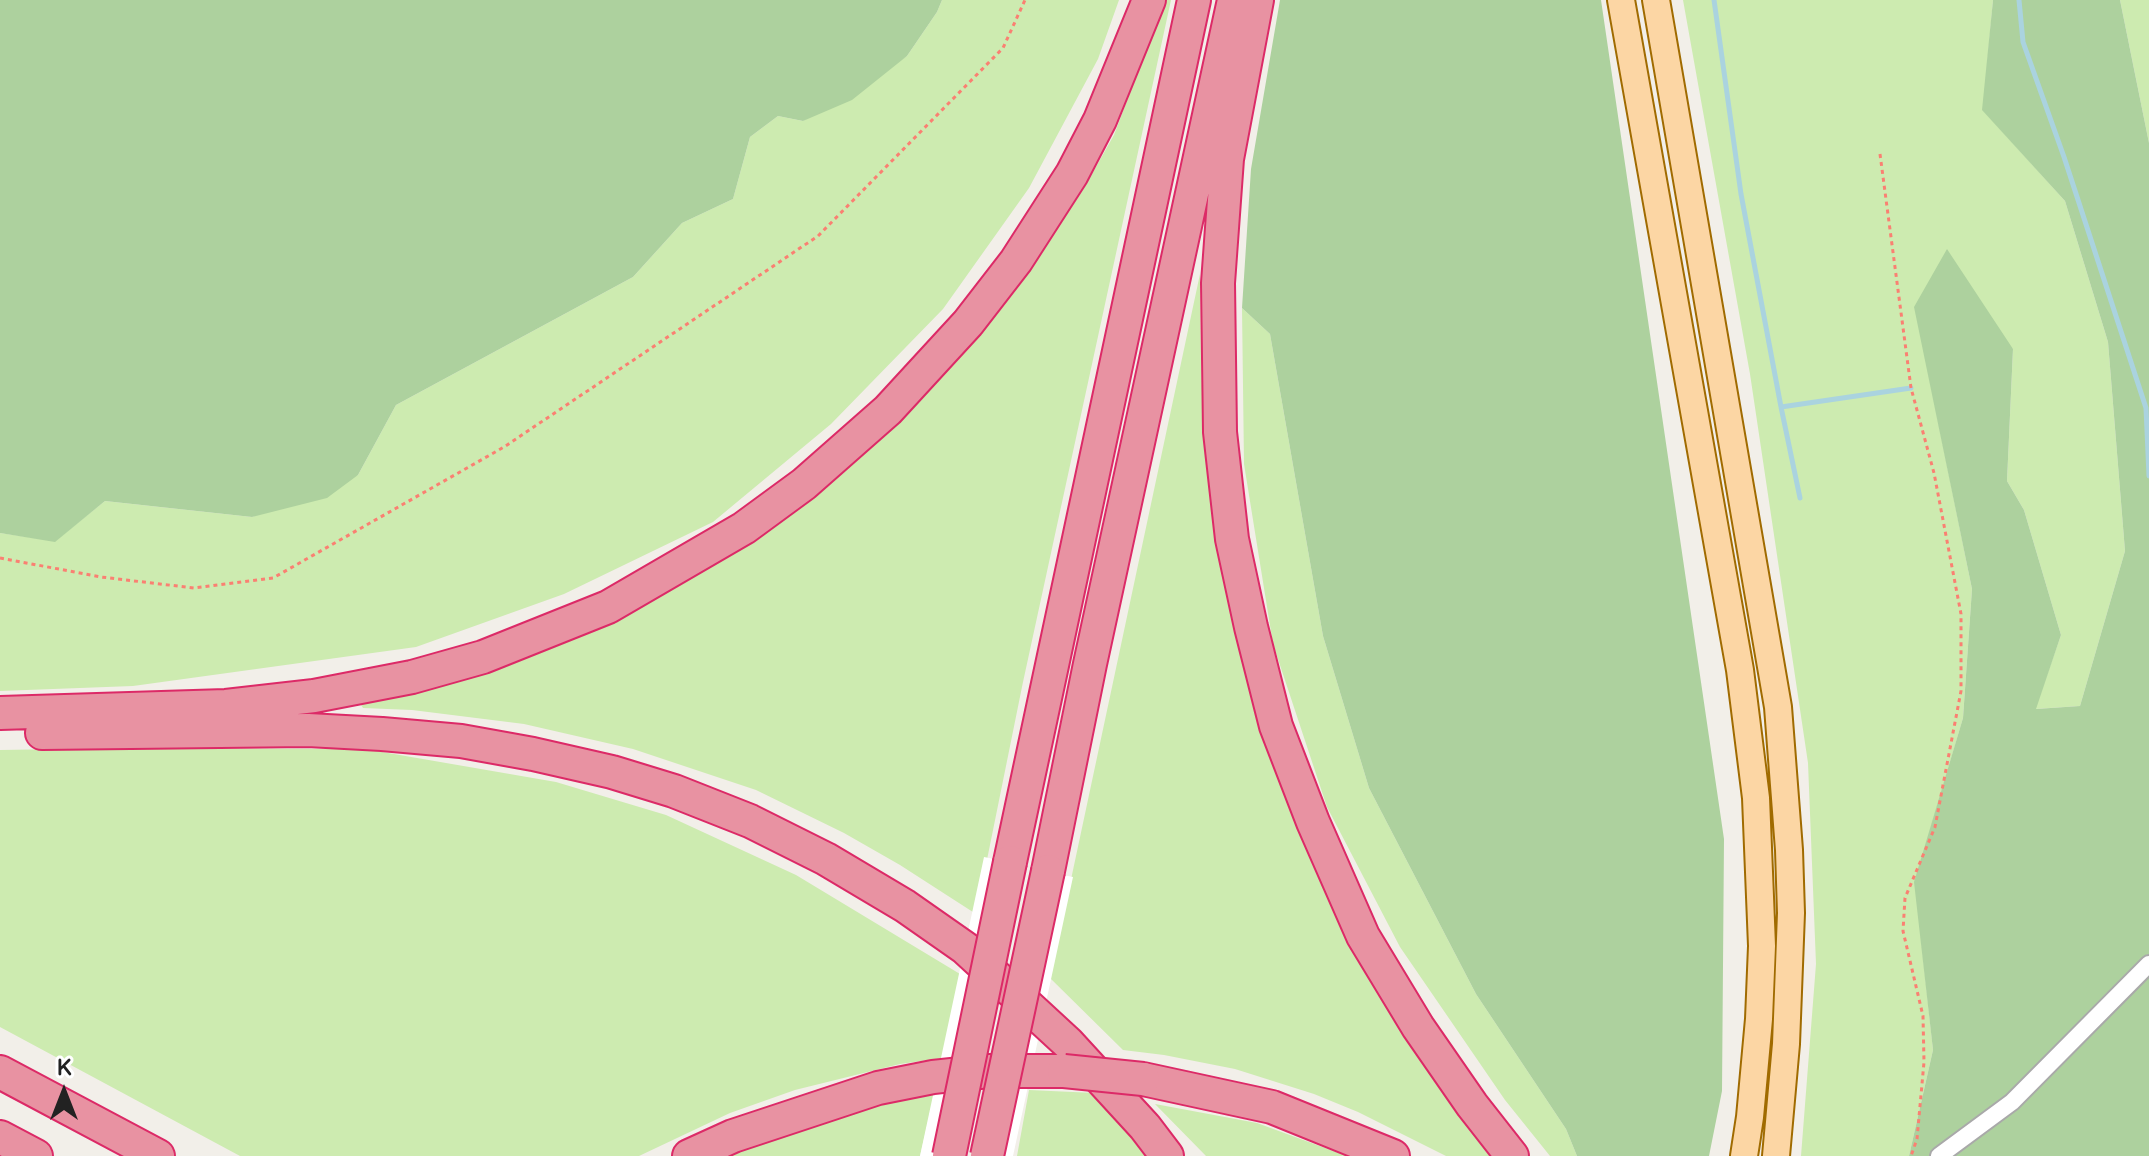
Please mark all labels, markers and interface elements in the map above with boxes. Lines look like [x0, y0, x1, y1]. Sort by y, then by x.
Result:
north arrow [24, 1052, 104, 1132]
text: K [57, 1055, 71, 1081]

